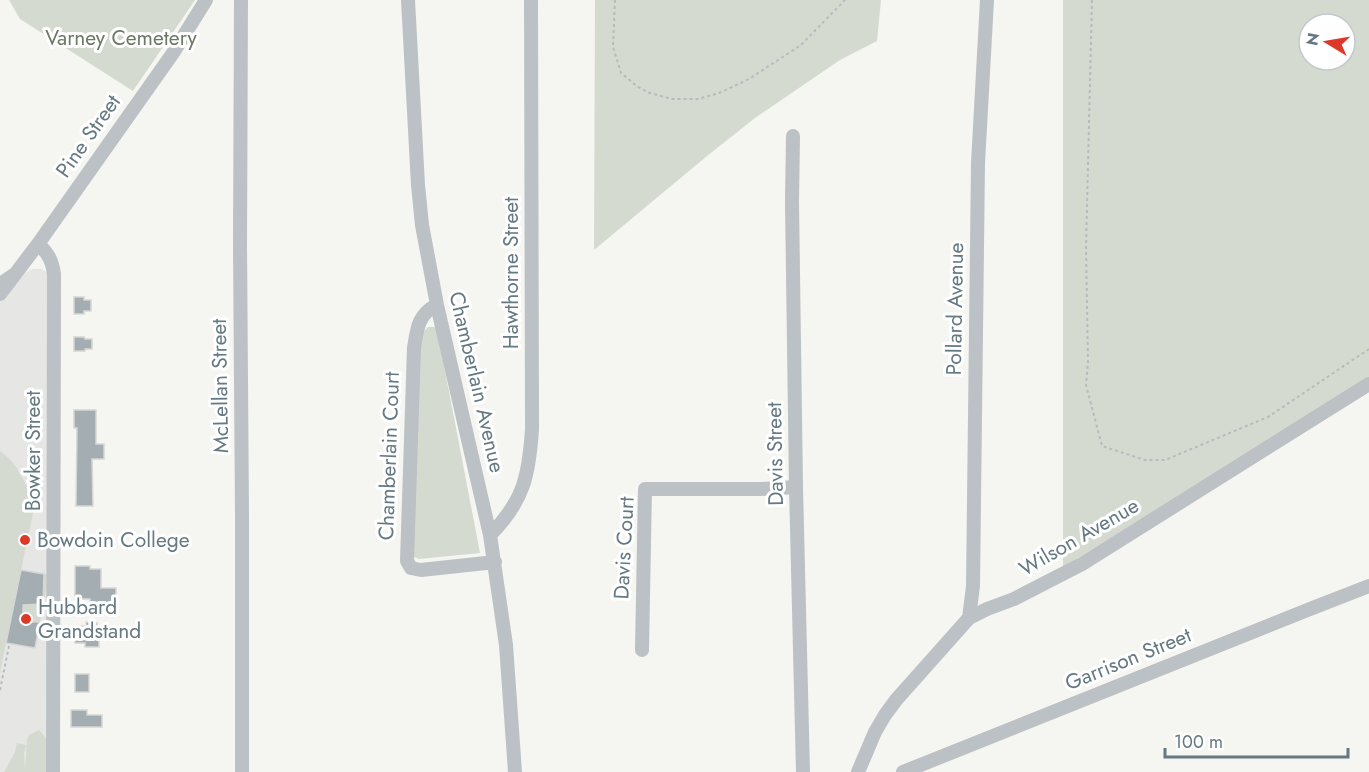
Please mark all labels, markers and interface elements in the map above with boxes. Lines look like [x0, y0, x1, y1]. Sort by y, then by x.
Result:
north arrow [1297, 12, 1357, 72]
park label: Varney Cemetery [45, 23, 197, 53]
text: N [1300, 31, 1325, 48]
street label: Pine Street [48, 88, 128, 184]
street label: Hawthorne Street [496, 197, 526, 349]
street label: Pollard Avenue [939, 242, 971, 376]
street label: Chamberlain Avenue [442, 288, 512, 476]
street label: McLellan Street [204, 318, 236, 454]
street label: Chamberlain Court [371, 371, 407, 541]
street label: Bowker Street [18, 391, 48, 511]
street label: Davis Street [759, 402, 791, 506]
street label: Wilson Avenue [1014, 490, 1145, 583]
street label: Davis Court [606, 496, 642, 600]
place label: Bowdoin College [37, 525, 190, 555]
marker: Bowdoin College [18, 533, 32, 547]
place label: Hubbard Grandstand [38, 592, 141, 646]
marker: Hubbard Grandstand [19, 612, 33, 626]
street label: Garrison Street [1060, 620, 1196, 698]
scale bar [1165, 721, 1348, 759]
text: 100 m [1174, 729, 1223, 755]

